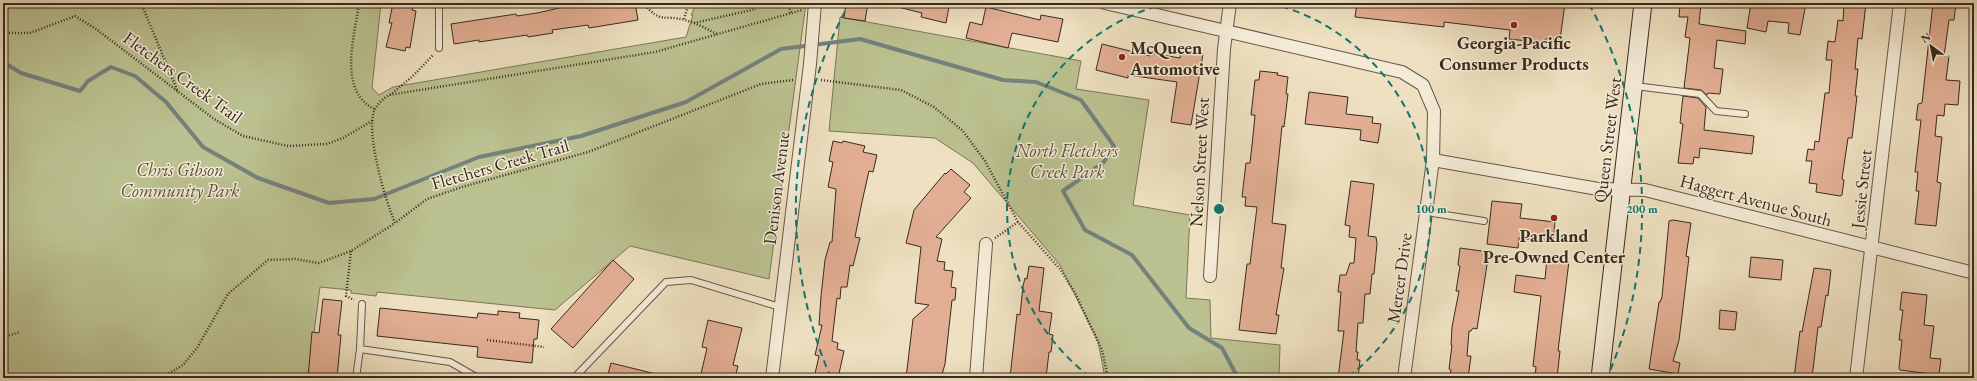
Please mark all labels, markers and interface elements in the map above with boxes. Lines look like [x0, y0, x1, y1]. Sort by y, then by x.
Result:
marker: Georgia-Pacific Consumer Products [1509, 20, 1519, 30]
street label: Fletchers Creek Trail [119, 26, 247, 128]
north arrow [1911, 26, 1951, 66]
text: N [1918, 29, 1933, 46]
place label: Georgia-Pacific Consumer Products [1439, 31, 1589, 75]
place label: McQueen Automotive [1129, 36, 1220, 80]
marker: McQueen Automotive [1117, 52, 1127, 62]
street label: Queen Street West [1588, 75, 1626, 204]
street label: Nelson Street West [1184, 96, 1214, 227]
street label: Denison Avenue [758, 130, 794, 246]
street label: Fletchers Creek Trail [429, 133, 571, 195]
park label: North Fletchers Creek Park [1015, 139, 1119, 183]
street label: Jessie Street [1845, 148, 1877, 232]
park label: Chris Gibson Community Park [121, 158, 239, 203]
street label: Haggert Avenue South [1677, 169, 1835, 231]
text: 100 m [1415, 201, 1447, 217]
text: 200 m [1626, 201, 1658, 217]
centre of rings [1212, 202, 1226, 216]
marker: Parkland Pre-Owned Center [1549, 213, 1559, 223]
place label: Parkland Pre-Owned Center [1483, 224, 1626, 268]
street label: Mercer Drive [1381, 231, 1417, 325]

